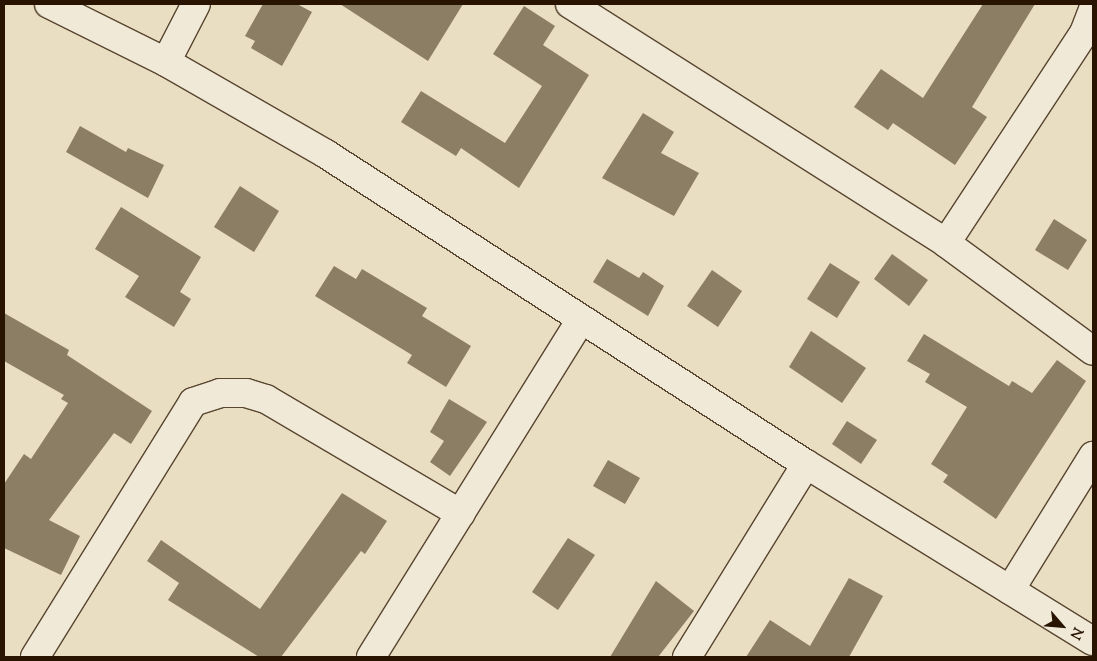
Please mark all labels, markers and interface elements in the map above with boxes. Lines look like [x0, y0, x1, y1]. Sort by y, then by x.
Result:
north arrow [1037, 601, 1087, 651]
text: N [1064, 623, 1087, 642]

